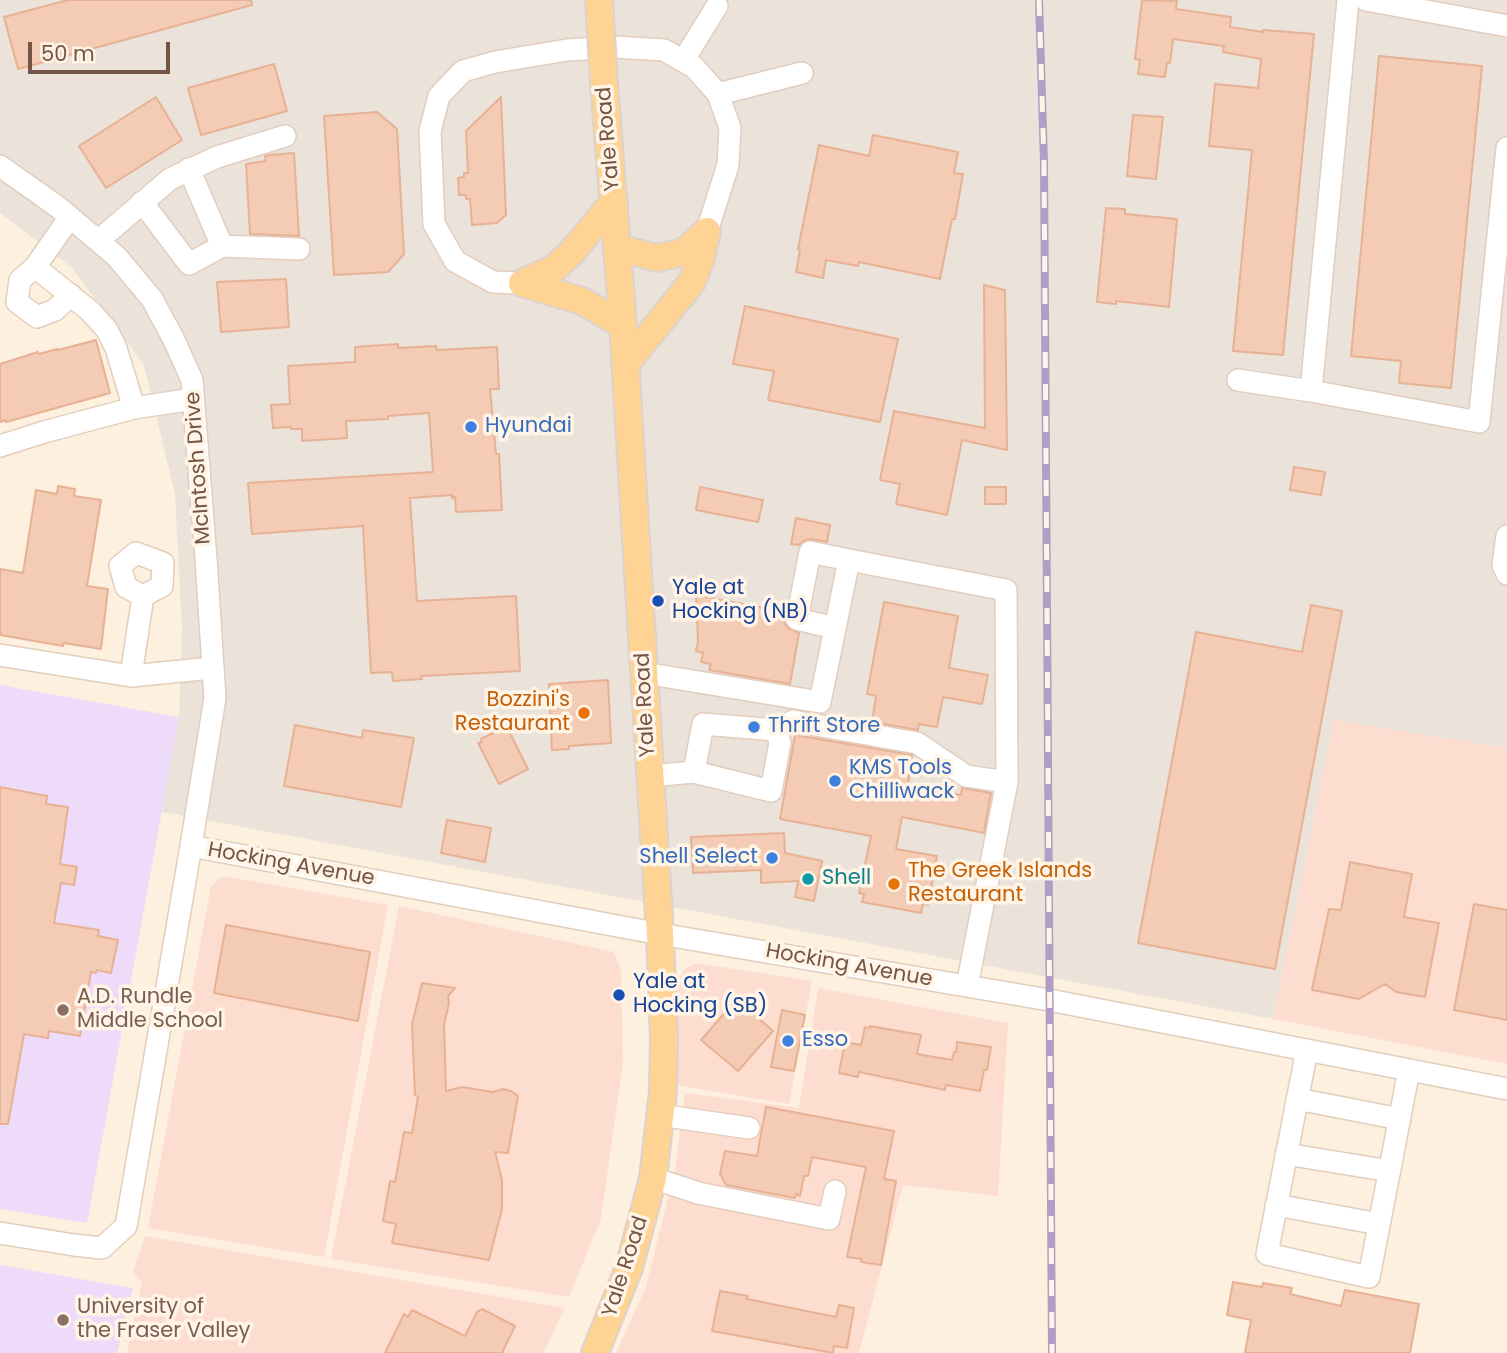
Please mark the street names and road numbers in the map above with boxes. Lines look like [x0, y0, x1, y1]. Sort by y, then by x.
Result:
street label: Yale Road [592, 86, 626, 192]
street label: McIntosh Drive [181, 391, 217, 545]
street label: Yale Road [631, 652, 661, 758]
street label: Hocking Avenue [206, 838, 376, 892]
street label: Hocking Avenue [764, 939, 934, 993]
street label: Yale Road [598, 1213, 654, 1321]

